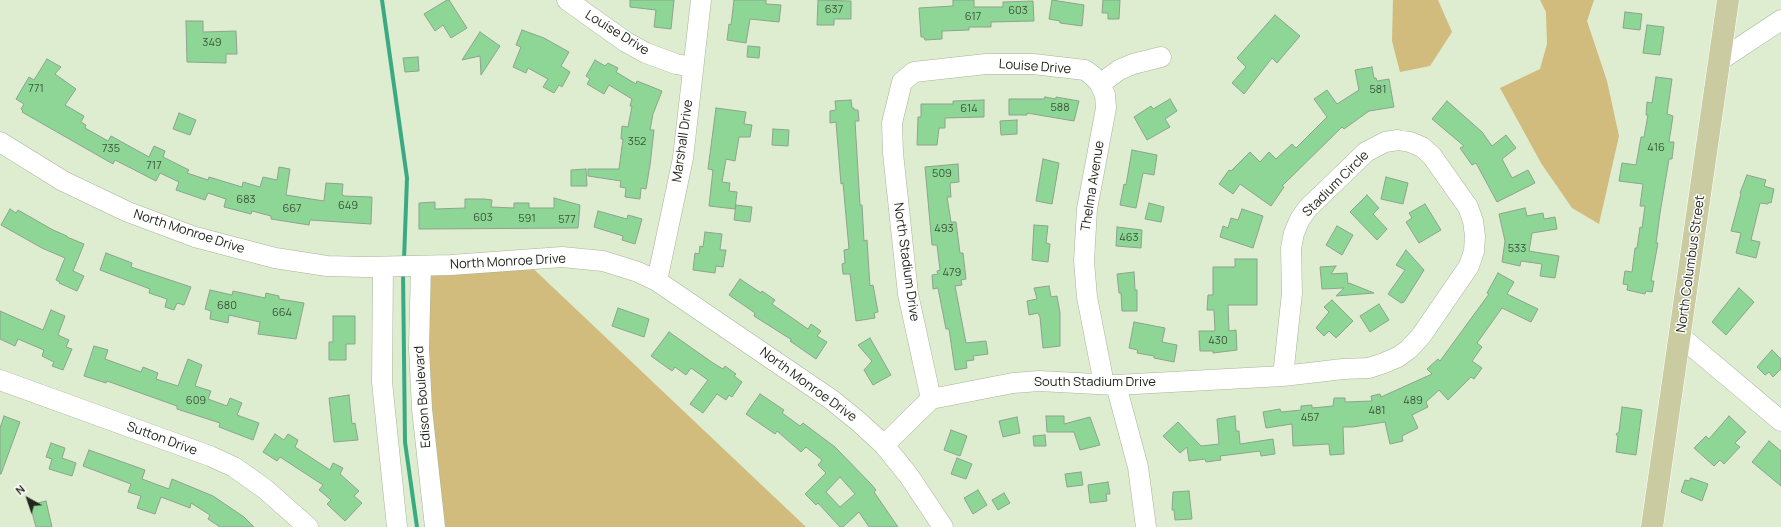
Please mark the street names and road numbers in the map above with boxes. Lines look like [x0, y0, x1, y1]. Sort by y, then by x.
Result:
street label: Louise Drive [582, 7, 652, 59]
street label: Louise Drive [998, 57, 1072, 77]
street label: Marshall Drive [669, 99, 697, 183]
street label: Thelma Avenue [1078, 140, 1108, 232]
street label: Stadium Circle [1300, 148, 1372, 220]
street label: North Columbus Street [1674, 194, 1708, 334]
street label: North Stadium Drive [890, 202, 922, 322]
street label: North Monroe Drive [131, 207, 247, 257]
street label: North Monroe Drive [450, 251, 566, 273]
street label: Edison Boulevard [412, 345, 434, 449]
street label: North Monroe Drive [757, 345, 859, 425]
street label: South Stadium Drive [1034, 374, 1156, 390]
street label: Sutton Drive [125, 419, 199, 459]

